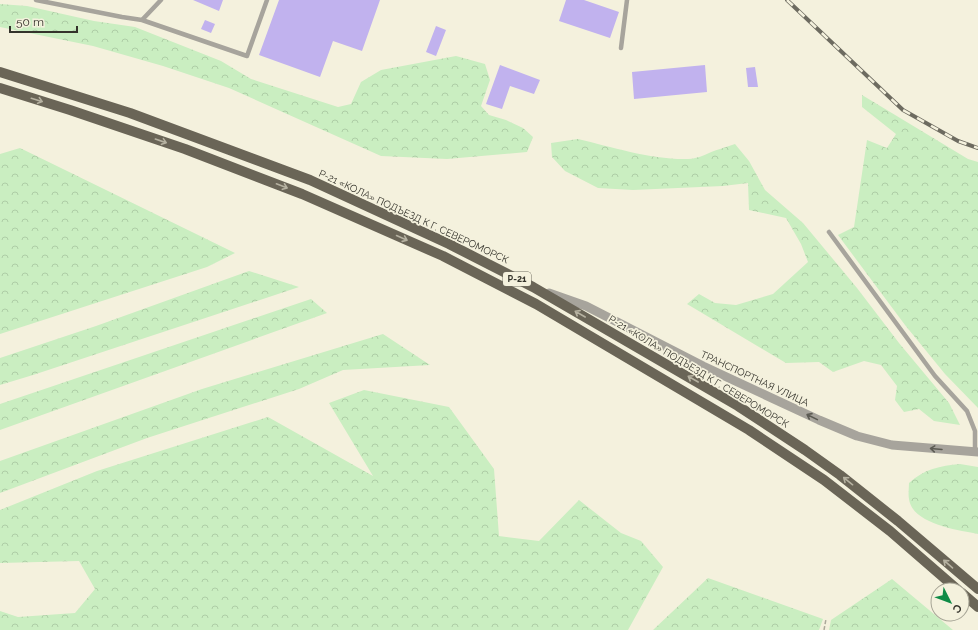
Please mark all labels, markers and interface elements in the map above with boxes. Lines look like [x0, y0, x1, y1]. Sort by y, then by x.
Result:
scale bar [10, 8, 77, 34]
text: 50 m [16, 15, 44, 29]
one-way arrow [31, 97, 44, 104]
one-way arrow [154, 138, 167, 145]
street label: Р-21 «КОЛА» ПОДЪЕЗД К Г. СЕВЕРОМОРСК [317, 167, 511, 266]
one-way arrow [276, 183, 288, 191]
one-way arrow [395, 235, 407, 242]
road number: Р-21 [503, 272, 531, 286]
one-way arrow [574, 310, 586, 318]
street label: Р-21 «КОЛА» ПОДЪЕЗД К Г. СЕВЕРОМОРСК [607, 313, 791, 430]
street label: ТРАНСПОРТНАЯ УЛИЦА [699, 349, 811, 408]
one-way arrow [687, 375, 699, 383]
one-way arrow [806, 413, 818, 420]
one-way arrow [930, 445, 943, 452]
one-way arrow [843, 477, 854, 485]
one-way arrow [943, 560, 954, 569]
north arrow [930, 582, 970, 622]
text: С [949, 601, 964, 616]

